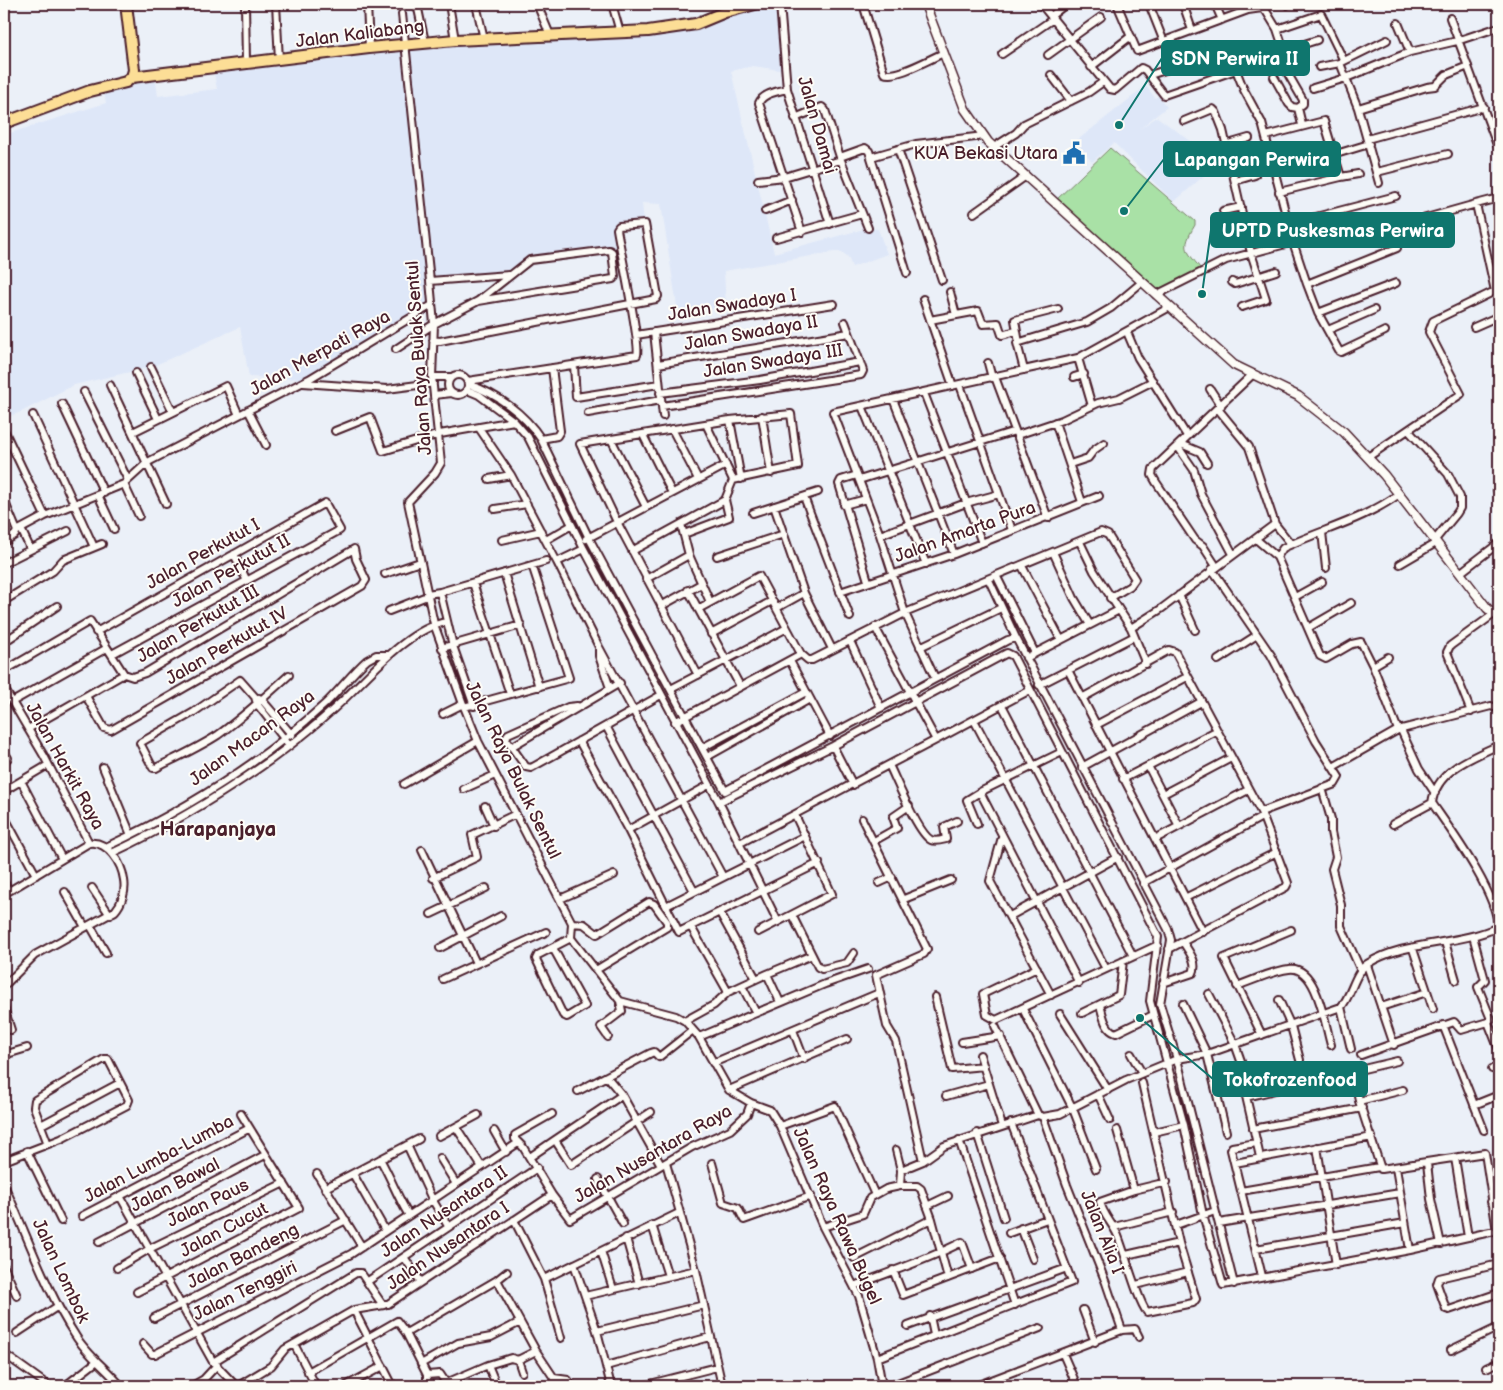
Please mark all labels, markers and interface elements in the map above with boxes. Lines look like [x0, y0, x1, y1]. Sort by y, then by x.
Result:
street label: Jalan Kaliabang [295, 16, 425, 52]
callout: SDN Perwira II [1162, 41, 1309, 75]
text: SDN Perwira II [1172, 48, 1298, 71]
street label: Jalan Damai [793, 74, 841, 176]
public building icon: KUA Bekasi Utara [1061, 140, 1087, 166]
callout: Lapangan Perwira [1164, 142, 1340, 176]
place label: KUA Bekasi Utara [913, 143, 1058, 164]
text: Lapangan Perwira [1174, 149, 1330, 172]
callout: UPTD Puskesmas Perwira [1211, 213, 1454, 247]
text: UPTD Puskesmas Perwira [1222, 220, 1444, 243]
street label: Jalan Raya Bulak Sentul [402, 260, 436, 456]
street label: Jalan Swadaya I [666, 284, 798, 326]
street label: Jalan Merpati Raya [246, 306, 394, 400]
street label: Jalan Swadaya II [683, 311, 819, 355]
street label: Jalan Swadaya III [702, 340, 844, 382]
street label: Jalan Amarta Pura [891, 497, 1039, 567]
street label: Jalan Perkutut I [143, 514, 263, 594]
street label: Jalan Perkutut II [168, 530, 294, 612]
street label: Jalan Perkutut III [133, 581, 263, 667]
street label: Jalan Perkutut IV [162, 603, 292, 689]
street label: Jalan Raya Bulak Sentul [461, 678, 565, 862]
street label: Jalan Macan Raya [185, 686, 319, 790]
street label: Jalan Harkit Raya [21, 699, 109, 833]
district label: Harapanjaya [160, 818, 276, 842]
callout: Tokofrozenfood [1213, 1062, 1367, 1096]
text: Tokofrozenfood [1223, 1069, 1357, 1092]
street label: Jalan Nusantara Raya [571, 1100, 735, 1208]
street label: Jalan Lumba-Lumba [81, 1111, 237, 1207]
street label: Jalan Raya Rawa Bugel [788, 1124, 886, 1308]
street label: Jalan Bawal [127, 1154, 223, 1216]
street label: Jalan Nusantara II [376, 1161, 512, 1263]
street label: Jalan Paus [164, 1174, 252, 1232]
street label: Jalan Alia I [1076, 1187, 1128, 1277]
street label: Jalan Nusantara I [383, 1197, 513, 1295]
street label: Jalan Cucut [177, 1198, 272, 1262]
street label: Jalan Lombok [28, 1216, 94, 1327]
street label: Jalan Bandeng [184, 1219, 302, 1293]
street label: Jalan Tenggiri [189, 1257, 301, 1325]

